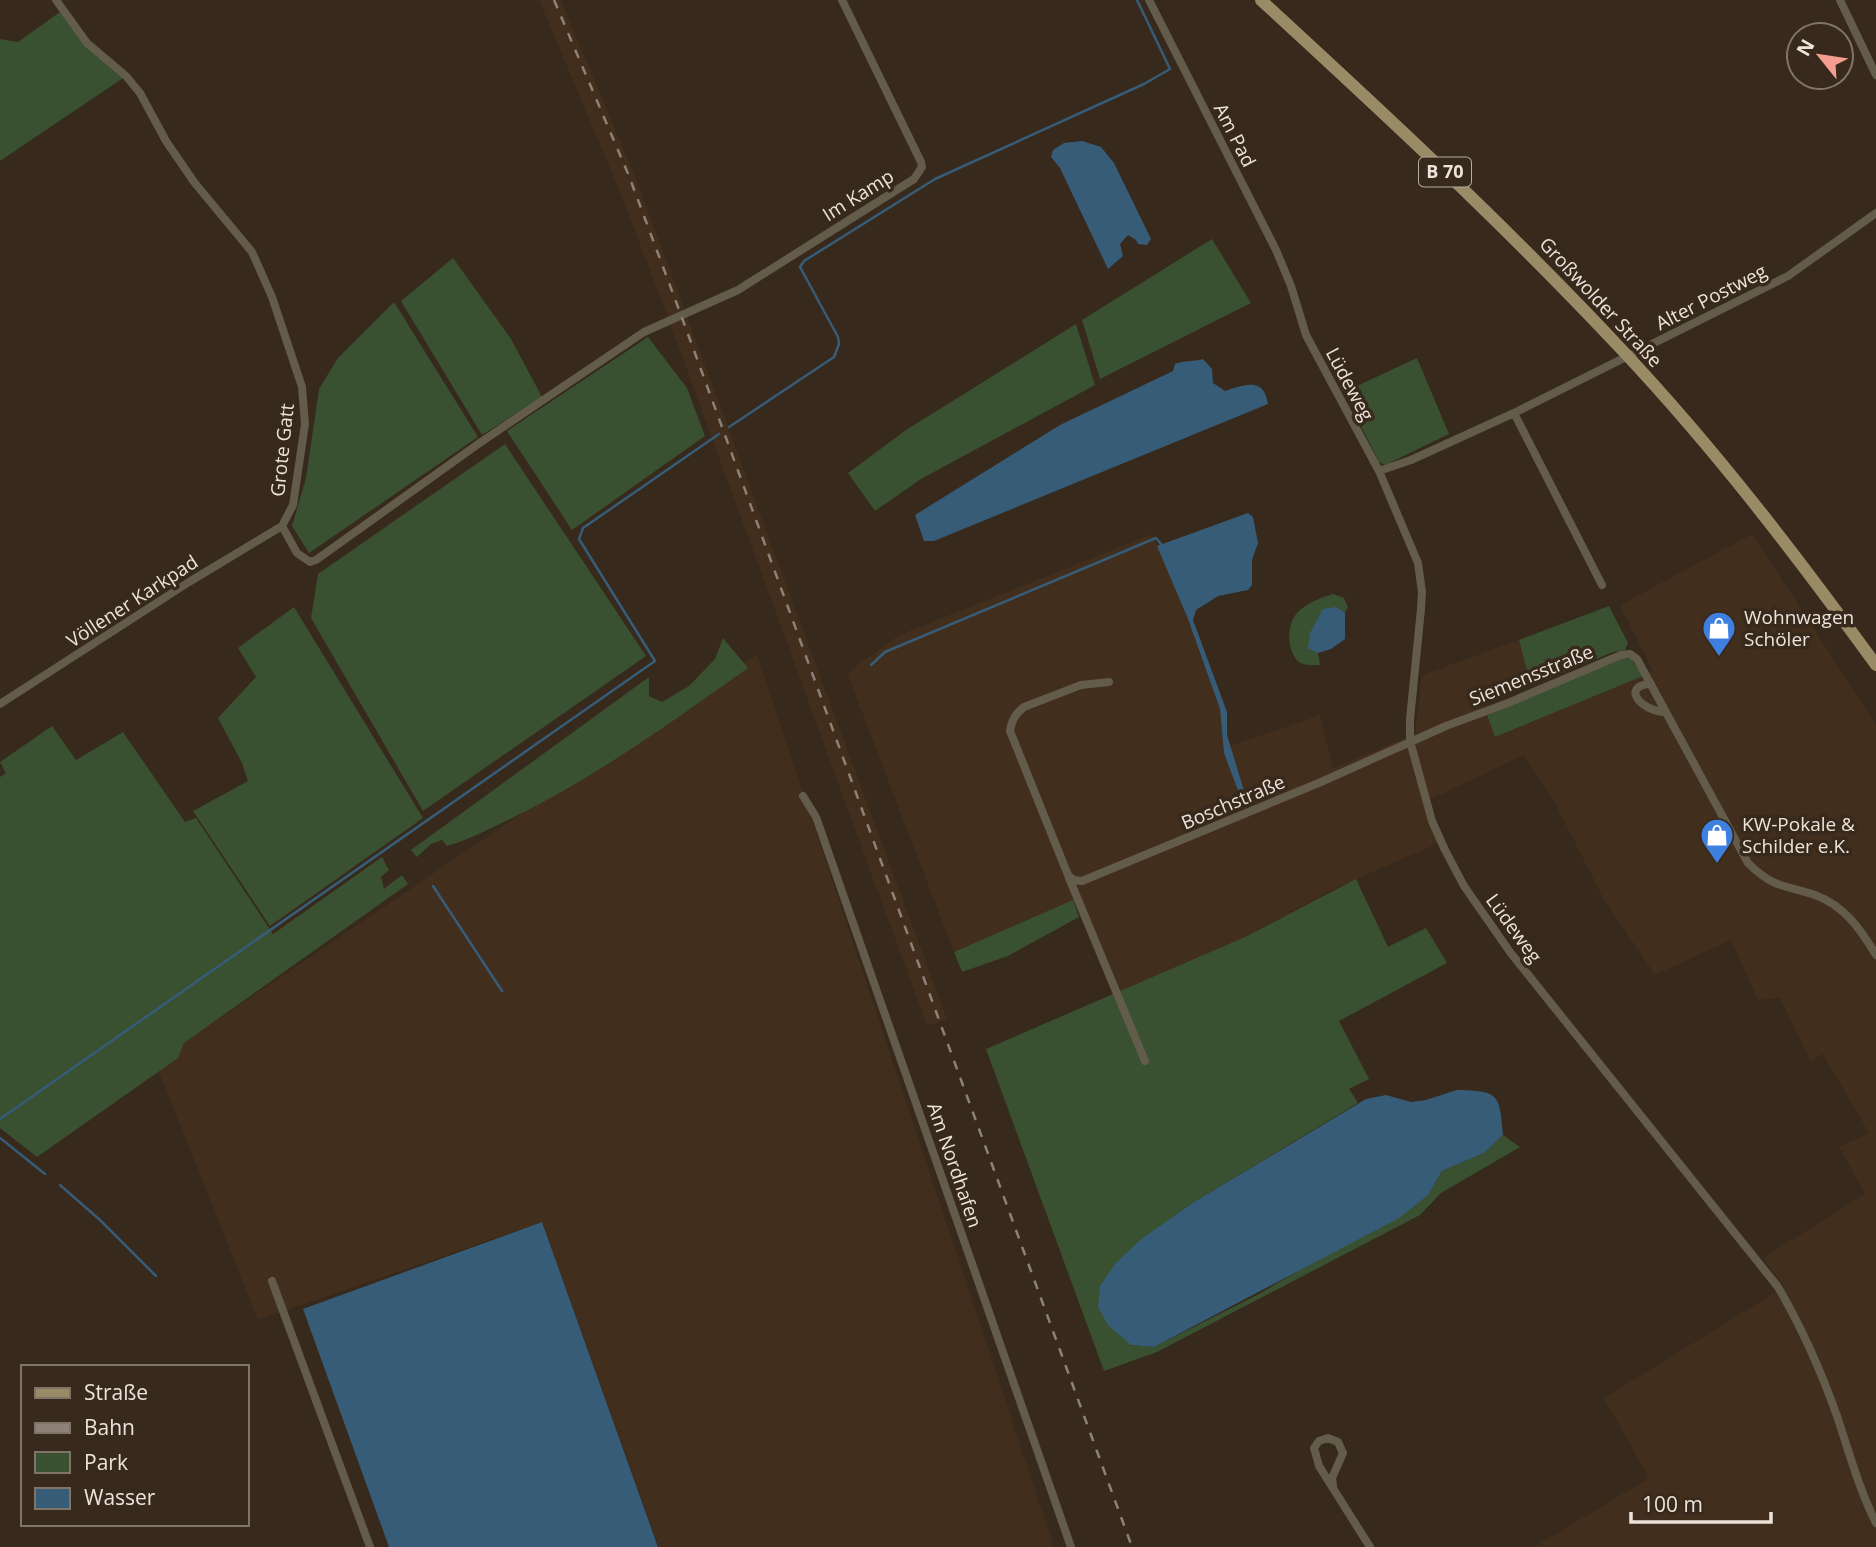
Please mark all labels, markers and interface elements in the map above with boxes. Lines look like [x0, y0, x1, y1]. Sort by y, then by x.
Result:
north arrow [1785, 21, 1855, 91]
text: N [1790, 34, 1820, 61]
street label: Am Pad [1208, 99, 1262, 171]
road number: B 70 [1419, 158, 1471, 187]
street label: Im Kamp [818, 163, 898, 227]
street label: Großwolder Straße [1534, 231, 1668, 373]
street label: Alter Postweg [1651, 258, 1771, 336]
street label: Lüdeweg [1320, 343, 1380, 425]
street label: Grote Gatt [264, 402, 300, 498]
street label: Völlener Karkpad [61, 549, 203, 653]
place label: Wohnwagen Schöler [1744, 604, 1854, 652]
shop icon: Wohnwagen Schöler [1700, 609, 1738, 658]
street label: Siemensstraße [1465, 638, 1597, 712]
street label: Boschstraße [1177, 769, 1289, 835]
place label: KW-Pokale & Schilder e.K. [1742, 811, 1855, 859]
shop icon: KW-Pokale & Schilder e.K. [1698, 816, 1736, 865]
street label: Lüdeweg [1480, 888, 1548, 968]
street label: Am Nordhafen [921, 1099, 989, 1231]
legend [21, 1365, 248, 1526]
text: Straße [84, 1378, 148, 1406]
text: Bahn [84, 1413, 135, 1441]
text: Park [84, 1448, 128, 1476]
scale bar [1631, 1480, 1771, 1524]
text: Wasser [84, 1483, 156, 1511]
text: 100 m [1642, 1490, 1703, 1518]

